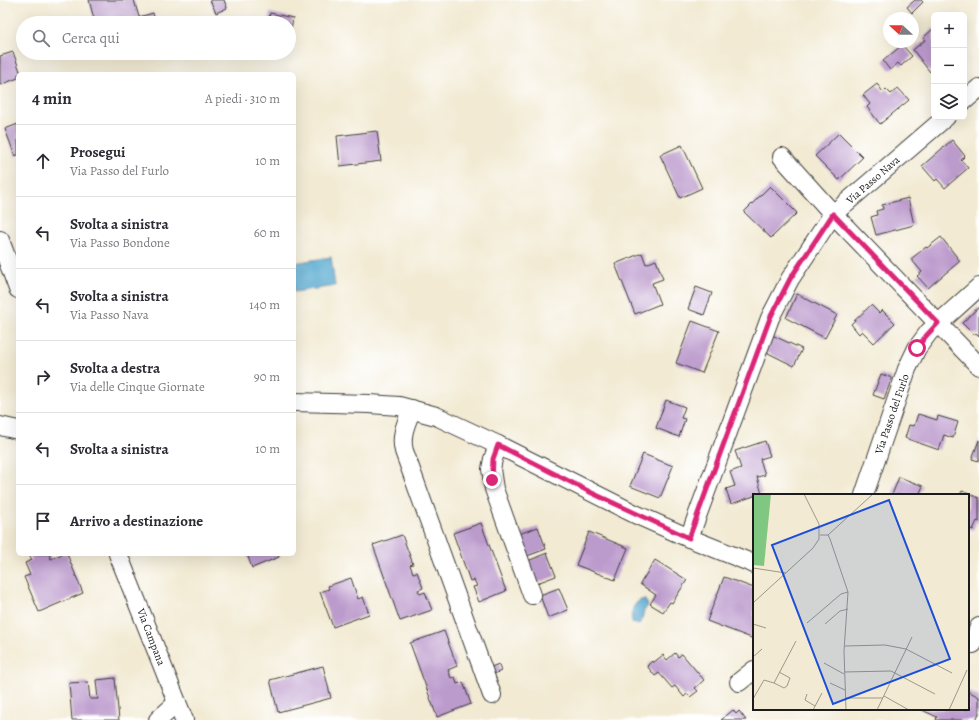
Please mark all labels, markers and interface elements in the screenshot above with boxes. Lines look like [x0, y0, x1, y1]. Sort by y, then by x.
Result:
north arrow [883, 12, 919, 48]
map controls [931, 12, 967, 120]
button: + [931, 12, 967, 48]
search box [16, 16, 296, 60]
icon: search [30, 27, 52, 49]
text: Cerca qui [62, 28, 120, 48]
button: − [931, 48, 967, 84]
button: layers [931, 84, 967, 120]
text: 4 min [32, 87, 72, 110]
text: A piedi · 310 m [205, 90, 280, 107]
text: Prosegui [70, 142, 126, 162]
icon: ahead [32, 150, 54, 172]
text: 10 m [255, 152, 280, 169]
street label: Via Passo Nava [842, 152, 904, 208]
text: Via Passo del Furlo [70, 162, 169, 179]
text: Svolta a sinistra [70, 214, 169, 234]
icon: left [32, 222, 54, 244]
text: 60 m [254, 224, 280, 241]
text: Via Passo Bondone [70, 234, 170, 251]
text: Svolta a sinistra [70, 286, 169, 306]
icon: left [32, 294, 54, 316]
text: 140 m [249, 296, 280, 313]
text: Via Passo Nava [70, 306, 149, 323]
route start [908, 339, 926, 357]
text: Svolta a destra [70, 358, 160, 378]
icon: right [32, 366, 54, 388]
text: 90 m [254, 368, 280, 385]
street label: Via Passo del Furlo [871, 371, 913, 457]
text: Via delle Cinque Giornate [70, 378, 205, 395]
icon: left [32, 438, 54, 460]
text: Svolta a sinistra [70, 439, 169, 459]
text: 10 m [255, 440, 280, 457]
route end [483, 471, 501, 489]
inset map [753, 494, 969, 710]
icon: arrive [32, 510, 54, 532]
text: Arrivo a destinazione [70, 511, 203, 531]
street label: Via Campana [133, 605, 169, 668]

